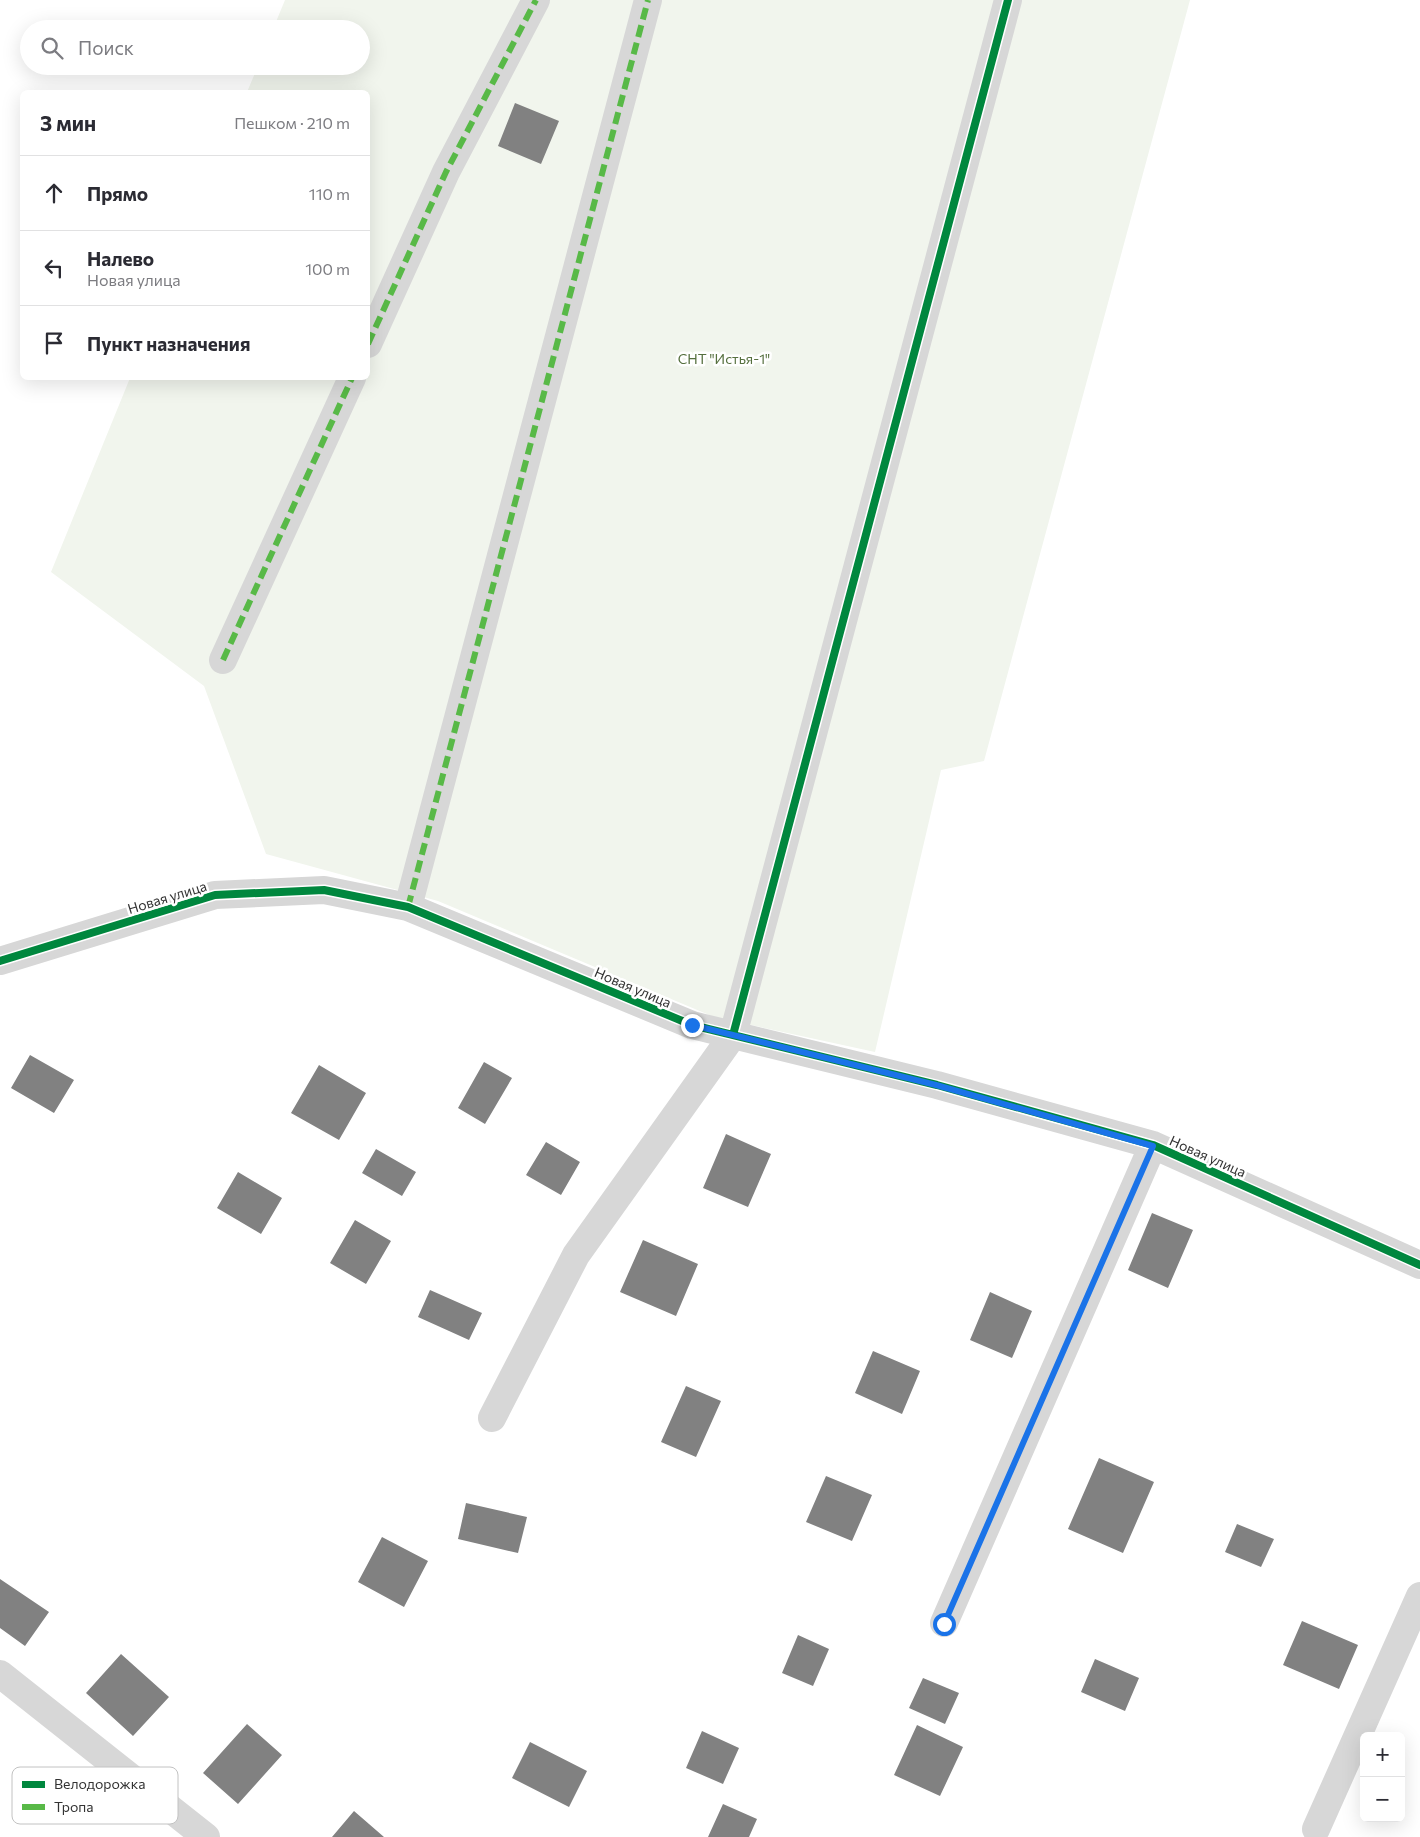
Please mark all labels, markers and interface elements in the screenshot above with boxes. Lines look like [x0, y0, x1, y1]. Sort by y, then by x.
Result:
search box [20, 20, 370, 75]
icon: search [38, 34, 66, 62]
text: Поиск [78, 36, 134, 59]
text: 3 мин [40, 110, 96, 135]
text: Пешком · 210 m [234, 113, 350, 132]
icon: ahead [40, 179, 68, 207]
text: Прямо [87, 182, 148, 205]
text: 110 m [309, 184, 350, 203]
text: Налево [87, 247, 154, 270]
icon: left [40, 254, 68, 282]
text: 100 m [305, 259, 350, 278]
text: Новая улица [87, 270, 181, 289]
icon: arrive [40, 329, 68, 357]
text: Пункт назначения [87, 332, 250, 355]
park label: СНТ "Истья-1" [678, 350, 770, 367]
street label: Новая улица [125, 877, 209, 917]
street label: Новая улица [592, 963, 674, 1011]
route end [681, 1014, 704, 1037]
street label: Новая улица [1167, 1132, 1249, 1180]
route start [933, 1613, 956, 1636]
map controls [1360, 1732, 1405, 1822]
button: + [1360, 1732, 1405, 1777]
legend [12, 1767, 178, 1824]
text: Велодорожка [54, 1775, 145, 1792]
button: − [1360, 1777, 1405, 1822]
text: Тропа [54, 1798, 94, 1815]

